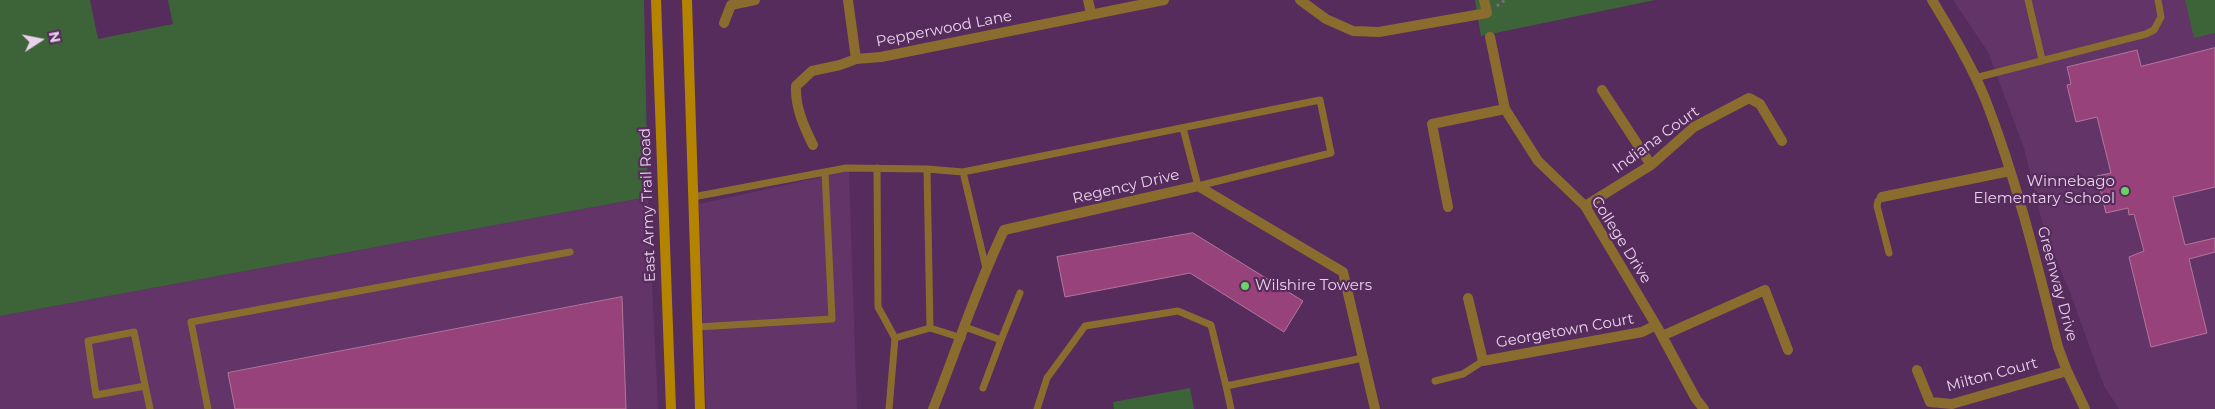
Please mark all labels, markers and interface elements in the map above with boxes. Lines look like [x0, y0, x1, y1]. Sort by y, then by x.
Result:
street label: Pepperwood Lane [875, 7, 1013, 51]
north arrow [15, 15, 65, 65]
text: N [45, 30, 65, 44]
street label: Indiana Court [1609, 103, 1703, 177]
street label: East Army Trail Road [636, 128, 660, 282]
street label: Regency Drive [1071, 166, 1181, 208]
place label: Winnebago Elementary School [1974, 173, 2115, 208]
marker: Winnebago Elementary School [2119, 185, 2131, 197]
street label: College Drive [1587, 193, 1655, 287]
street label: Greenway Drive [2033, 225, 2081, 343]
place label: Wilshire Towers [1255, 277, 1372, 295]
marker: Wilshire Towers [1239, 280, 1251, 292]
street label: Georgetown Court [1495, 310, 1635, 352]
street label: Milton Court [1944, 354, 2040, 396]

